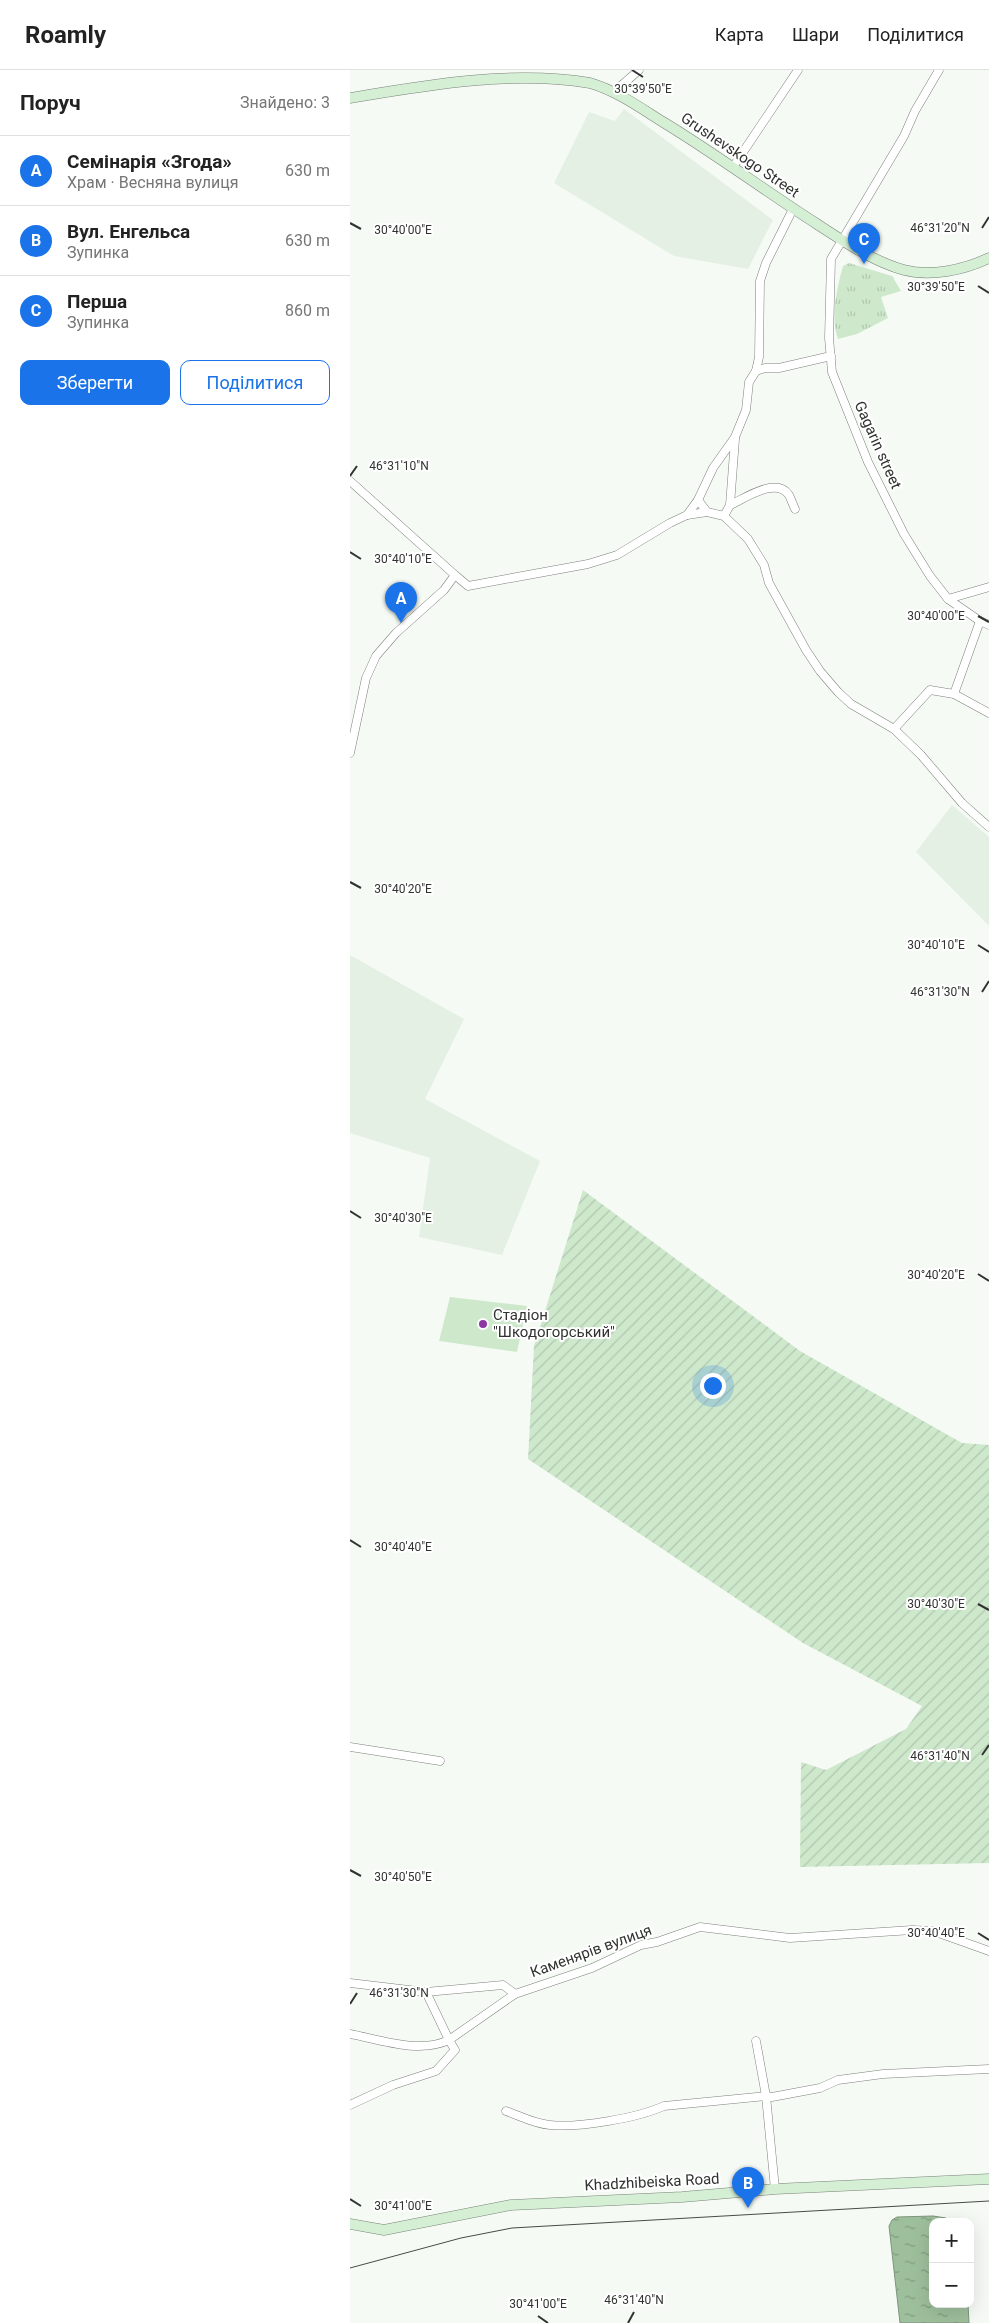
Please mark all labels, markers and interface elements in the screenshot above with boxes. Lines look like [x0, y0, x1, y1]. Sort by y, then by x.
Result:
text: Roamly [25, 21, 106, 49]
text: Карта [715, 24, 764, 45]
text: Шари [792, 24, 839, 45]
text: Поділитися [867, 24, 964, 45]
text: 30°39'50"E [614, 82, 672, 96]
text: Поруч [20, 91, 81, 115]
text: Знайдено: 3 [240, 93, 330, 112]
street label: Grushevskogo Street [677, 109, 803, 201]
text: Семінарія «Згода» [67, 150, 232, 173]
text: A [31, 161, 41, 180]
text: 630 m [285, 161, 330, 180]
text: Храм · Весняна вулиця [67, 173, 239, 192]
text: Вул. Енгельса [67, 220, 190, 243]
text: 46°31'20"N [910, 221, 970, 235]
text: 30°40'00"E [374, 223, 432, 237]
pin: C [848, 223, 880, 264]
text: B [31, 231, 41, 250]
text: 630 m [285, 231, 330, 250]
text: Зупинка [67, 243, 129, 262]
text: 30°39'50"E [907, 280, 965, 294]
text: Перша [67, 290, 127, 313]
text: C [31, 301, 41, 320]
text: 860 m [285, 301, 330, 320]
text: Зупинка [67, 313, 129, 332]
button: Зберегти [20, 360, 170, 405]
button: Поділитися [180, 360, 330, 405]
street label: Gagarin street [851, 398, 905, 492]
text: 46°31'10"N [369, 459, 429, 473]
text: 30°40'10"E [374, 552, 432, 566]
pin: A [385, 582, 417, 623]
text: 30°40'00"E [907, 609, 965, 623]
text: 30°40'20"E [374, 882, 432, 896]
text: 30°40'10"E [907, 938, 965, 952]
text: 46°31'30"N [910, 985, 970, 999]
text: 30°40'30"E [374, 1211, 432, 1225]
text: 30°40'20"E [907, 1268, 965, 1282]
place label: Стадіон "Шкодогорський" [493, 1306, 615, 1341]
marker: Стадіон "Шкодогорський" [477, 1318, 489, 1330]
your location [700, 1373, 726, 1399]
text: 30°40'40"E [374, 1540, 432, 1554]
text: 30°40'30"E [907, 1597, 965, 1611]
text: 46°31'40"N [910, 1749, 970, 1763]
text: 30°40'50"E [374, 1870, 432, 1884]
street label: Каменярів вулиця [528, 1921, 654, 1981]
text: 30°40'40"E [907, 1926, 965, 1940]
text: 46°31'30"N [369, 1986, 429, 2000]
pin: B [732, 2167, 764, 2208]
street label: Khadzhibeiska Road [584, 2169, 720, 2195]
text: 30°41'00"E [374, 2199, 432, 2213]
map controls [929, 2218, 974, 2308]
button: + [929, 2218, 974, 2263]
button: − [929, 2263, 974, 2308]
text: 46°31'40"N [604, 2293, 664, 2307]
text: 30°41'00"E [509, 2297, 567, 2311]

